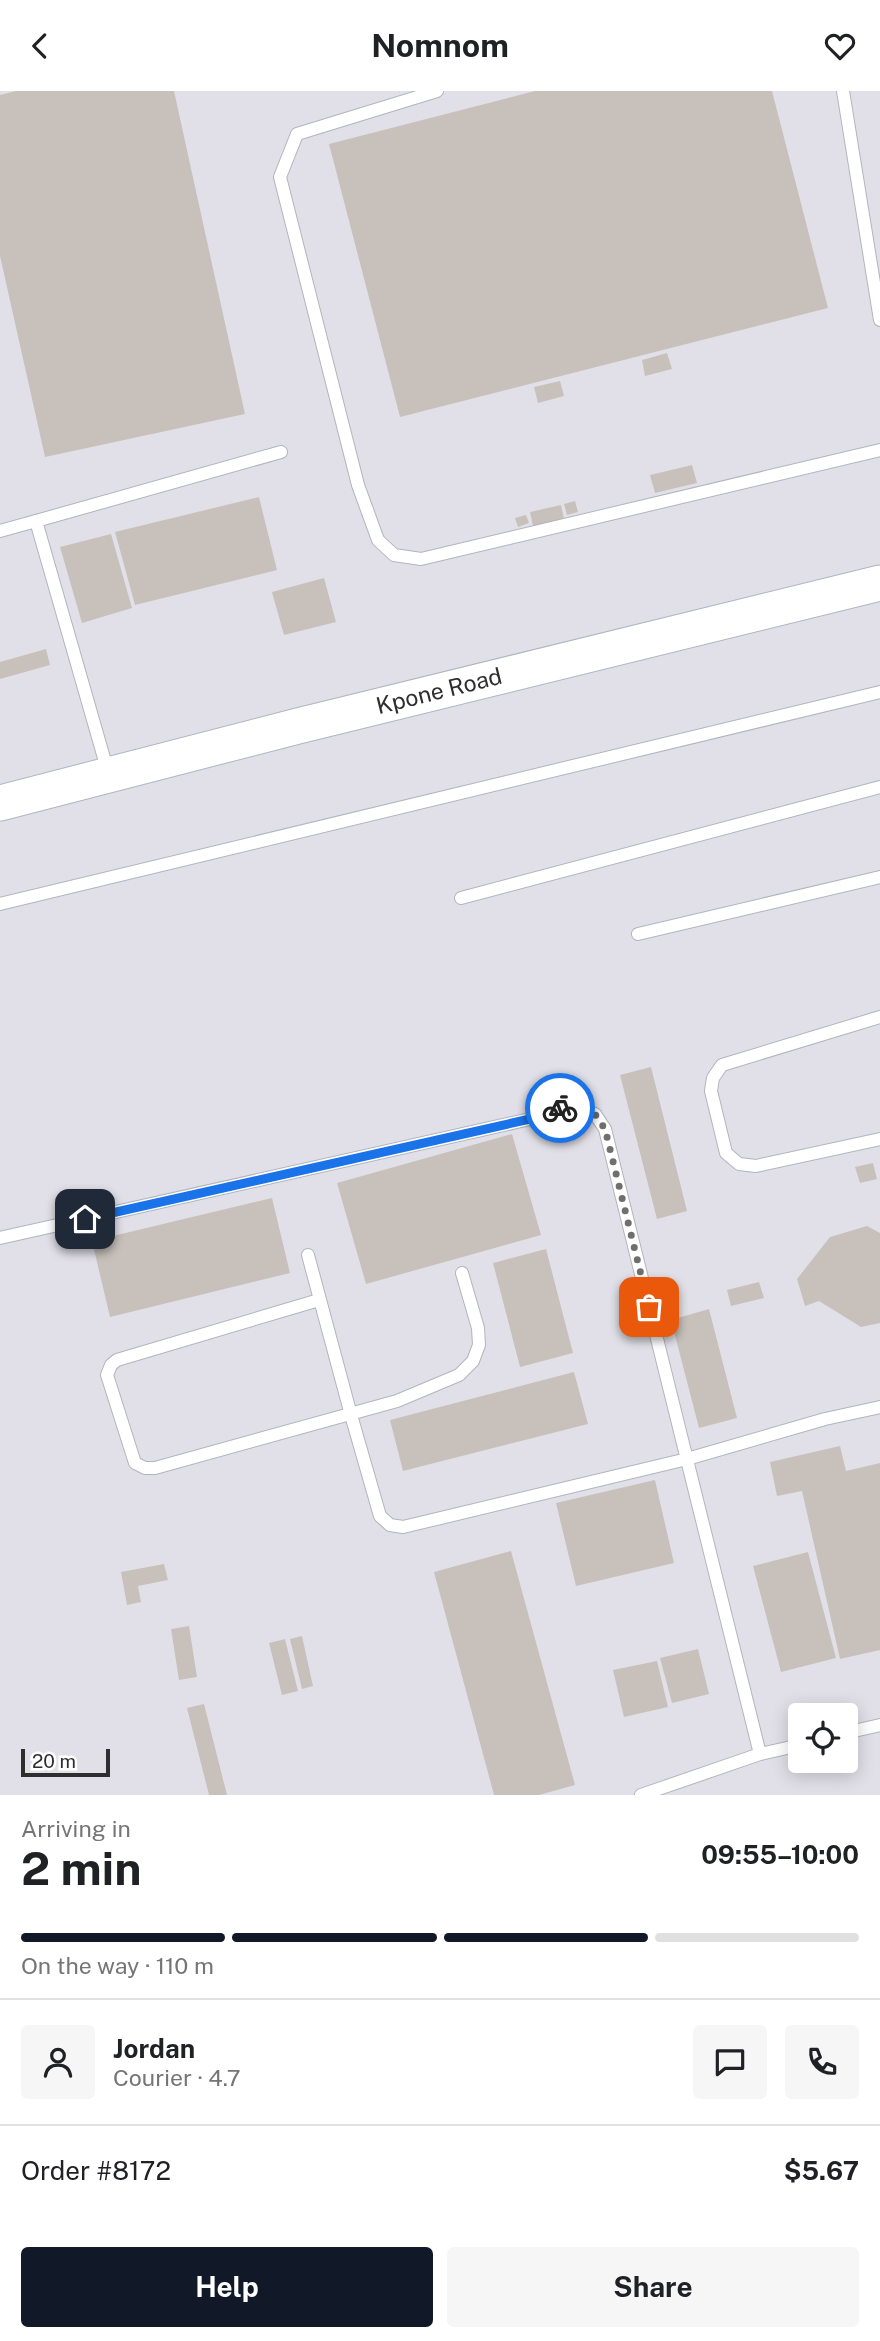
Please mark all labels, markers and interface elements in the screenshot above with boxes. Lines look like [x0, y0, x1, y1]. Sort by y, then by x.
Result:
icon: back [21, 27, 59, 65]
text: Nomnom [371, 27, 509, 64]
icon: heart [821, 27, 859, 65]
street label: Kpone Road [373, 662, 505, 719]
courier [525, 1073, 595, 1143]
icon: bike [541, 1089, 579, 1127]
pin [55, 1189, 115, 1249]
icon: home [66, 1200, 104, 1238]
pin [619, 1277, 679, 1337]
icon: bag [630, 1288, 668, 1326]
map controls [788, 1703, 858, 1773]
button: locate [788, 1703, 858, 1773]
scale bar [21, 1746, 110, 1778]
text: 20 m [32, 1750, 76, 1772]
text: Arriving in [21, 1815, 131, 1842]
text: 09:55–10:00 [701, 1839, 859, 1870]
text: 2 min [21, 1841, 141, 1895]
text: On the way · 110 m [21, 1952, 214, 1979]
button: person [21, 2025, 95, 2099]
button: chat [693, 2025, 767, 2099]
button: phone [785, 2025, 859, 2099]
text: Jordan [113, 2033, 195, 2064]
text: Courier · 4.7 [113, 2064, 241, 2091]
text: Order #8172 [21, 2155, 171, 2186]
text: $5.67 [784, 2155, 859, 2186]
button: Help [21, 2247, 433, 2327]
button: Share [447, 2247, 859, 2327]

